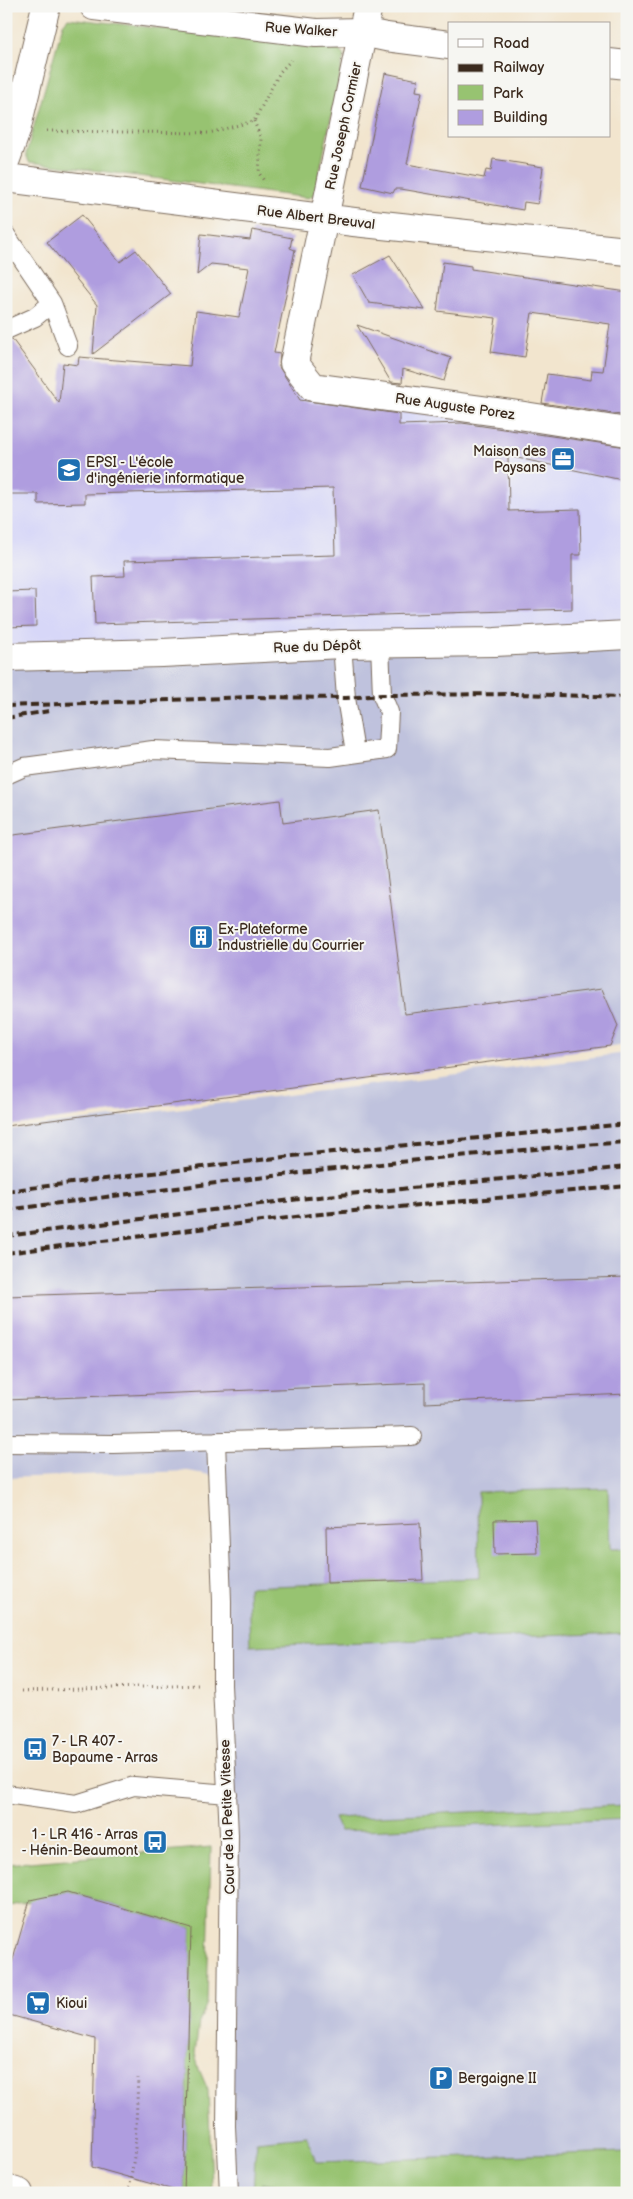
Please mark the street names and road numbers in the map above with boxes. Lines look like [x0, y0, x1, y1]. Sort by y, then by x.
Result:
street label: Rue Walker [264, 18, 339, 41]
street label: Rue Joseph Cormier [322, 60, 366, 192]
street label: Rue Albert Breuval [256, 202, 376, 233]
street label: Rue Auguste Porez [394, 390, 516, 423]
street label: Rue du Dépôt [273, 636, 362, 657]
street label: Cour de la Petite Vitesse [216, 1739, 239, 1895]

